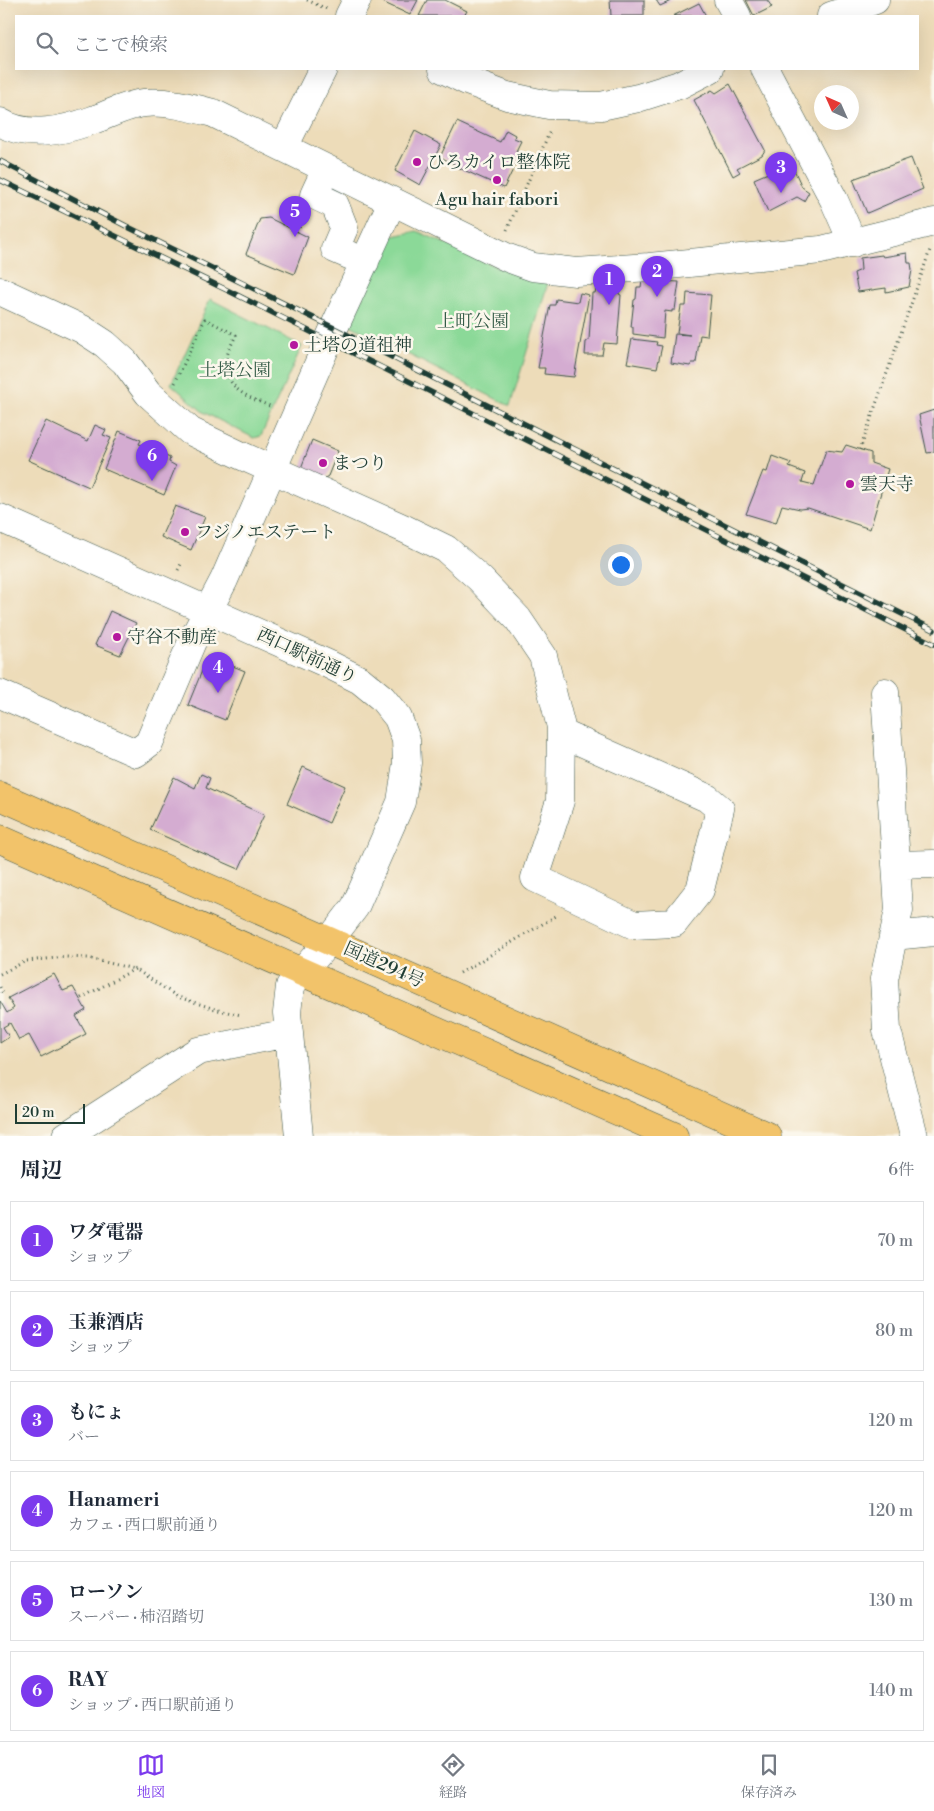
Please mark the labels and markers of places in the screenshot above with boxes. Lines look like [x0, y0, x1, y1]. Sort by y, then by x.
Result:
place label: ひろカイロ整体院 [427, 151, 570, 174]
pin: 3 [765, 152, 797, 193]
marker: ひろカイロ整体院 [411, 156, 423, 168]
marker: Agu hair fabori [491, 174, 503, 186]
place label: Agu hair fabori [434, 188, 559, 211]
pin: 5 [279, 196, 311, 237]
pin: 2 [641, 256, 673, 297]
pin: 1 [593, 264, 625, 305]
place label: 土塔の道祖神 [304, 334, 412, 357]
marker: 土塔の道祖神 [288, 339, 300, 351]
pin: 6 [136, 440, 168, 481]
place label: まつり [333, 452, 387, 475]
marker: まつり [317, 457, 329, 469]
place label: 雲天寺 [860, 473, 914, 496]
marker: 雲天寺 [844, 478, 856, 490]
place label: フジノエステート [195, 521, 336, 544]
marker: フジノエステート [179, 526, 191, 538]
place label: 守谷不動産 [127, 626, 217, 649]
marker: 守谷不動産 [111, 631, 123, 643]
pin: 4 [202, 652, 234, 693]

